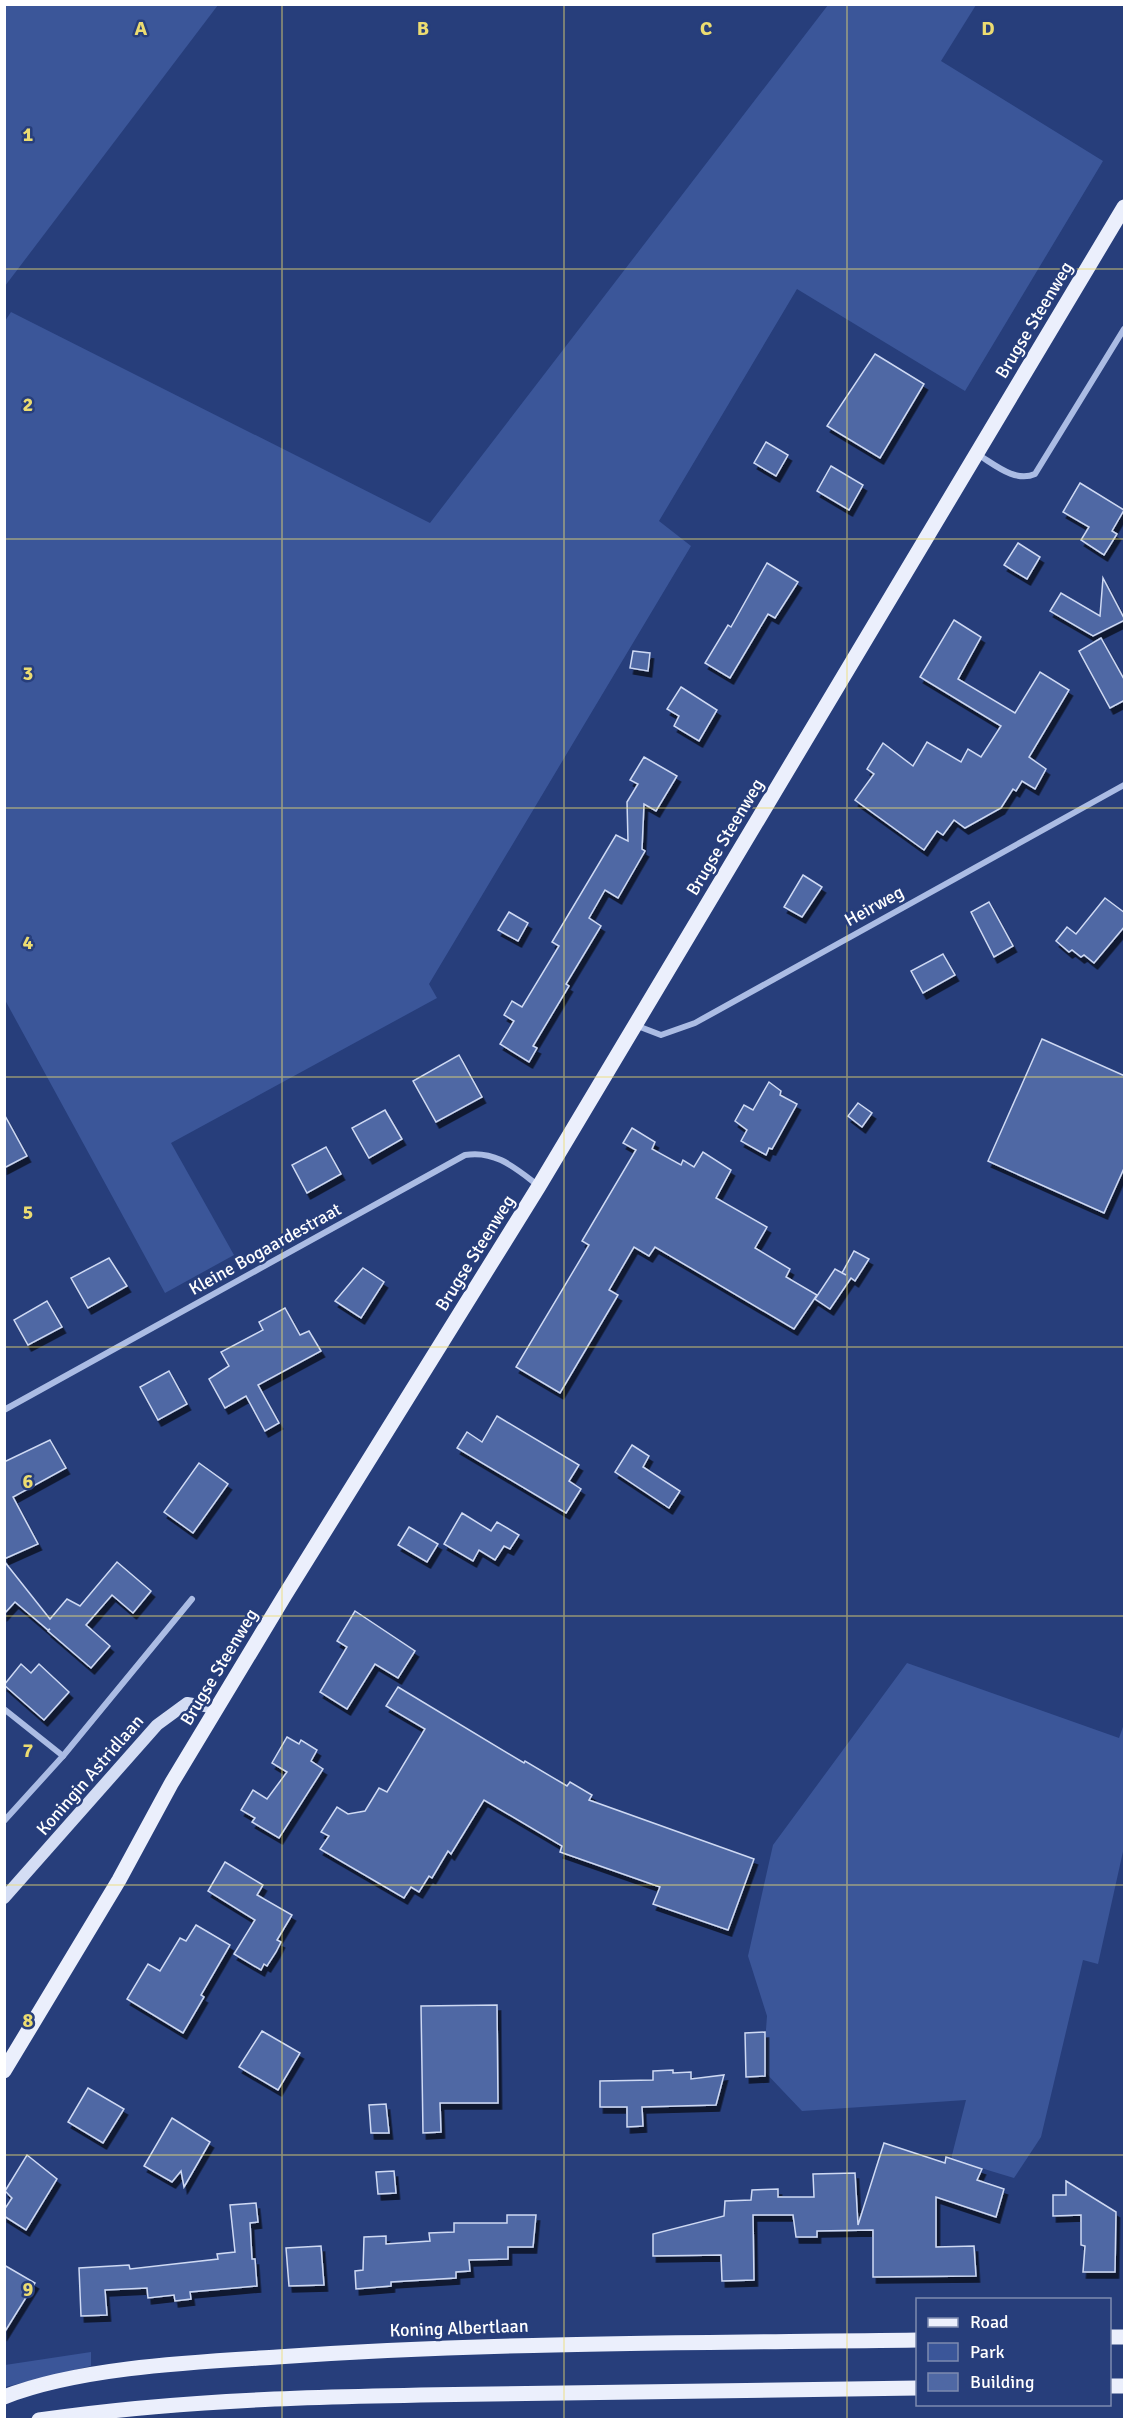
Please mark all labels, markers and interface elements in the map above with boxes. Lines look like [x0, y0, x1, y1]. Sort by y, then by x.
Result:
text: A [135, 16, 148, 41]
text: B [417, 16, 429, 41]
text: C [700, 16, 712, 41]
text: D [981, 16, 995, 41]
text: 1 [23, 122, 34, 147]
street label: Brugse Steenweg [990, 258, 1078, 382]
text: 2 [23, 392, 33, 417]
text: 3 [23, 661, 33, 686]
street label: Brugse Steenweg [681, 775, 769, 899]
street label: Heirweg [841, 881, 907, 931]
text: 4 [23, 930, 34, 955]
street label: Brugse Steenweg [431, 1191, 519, 1315]
street label: Kleine Bogaardestraat [185, 1198, 345, 1300]
text: 5 [23, 1200, 33, 1225]
text: 6 [23, 1469, 34, 1494]
street label: Brugse Steenweg [175, 1605, 263, 1729]
street label: Koningin Astridlaan [32, 1710, 148, 1840]
text: 7 [23, 1738, 34, 1763]
text: 8 [23, 2008, 34, 2033]
text: 9 [23, 2277, 34, 2302]
legend [916, 2298, 1111, 2406]
text: Road [970, 2311, 1009, 2333]
street label: Koning Albertlaan [389, 2315, 529, 2341]
text: Park [970, 2341, 1005, 2363]
text: Building [970, 2371, 1034, 2393]

